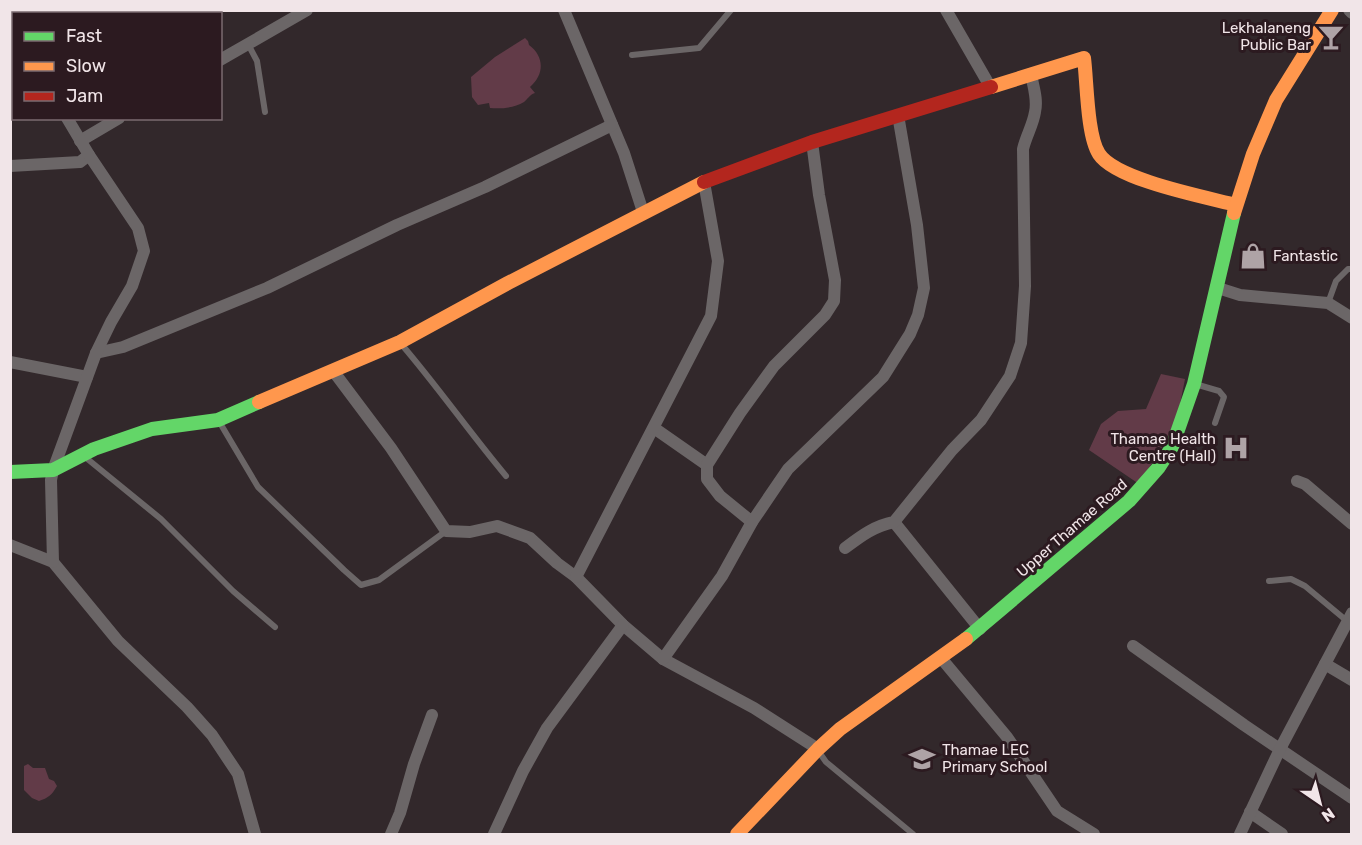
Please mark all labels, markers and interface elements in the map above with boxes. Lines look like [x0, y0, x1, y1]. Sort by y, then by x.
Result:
legend [12, 12, 222, 120]
place label: Lekhalaneng Public Bar [1222, 19, 1311, 54]
bar icon: Lekhalaneng Public Bar [1316, 22, 1346, 52]
text: Fast [66, 25, 102, 47]
text: Slow [66, 55, 106, 77]
text: Jam [66, 85, 103, 107]
shop icon: Fantastic [1238, 241, 1268, 271]
place label: Fantastic [1273, 247, 1338, 265]
place label: Thamae Health Centre (Hall) [1110, 430, 1216, 465]
hospital icon: Thamae Health Centre (Hall) [1221, 433, 1251, 463]
street label: Upper Thamae Road [1013, 475, 1131, 581]
place label: Thamae LEC Primary School [942, 741, 1047, 776]
school or university icon: Thamae LEC Primary School [907, 744, 937, 774]
north arrow [1290, 773, 1350, 833]
text: N [1318, 804, 1338, 826]

